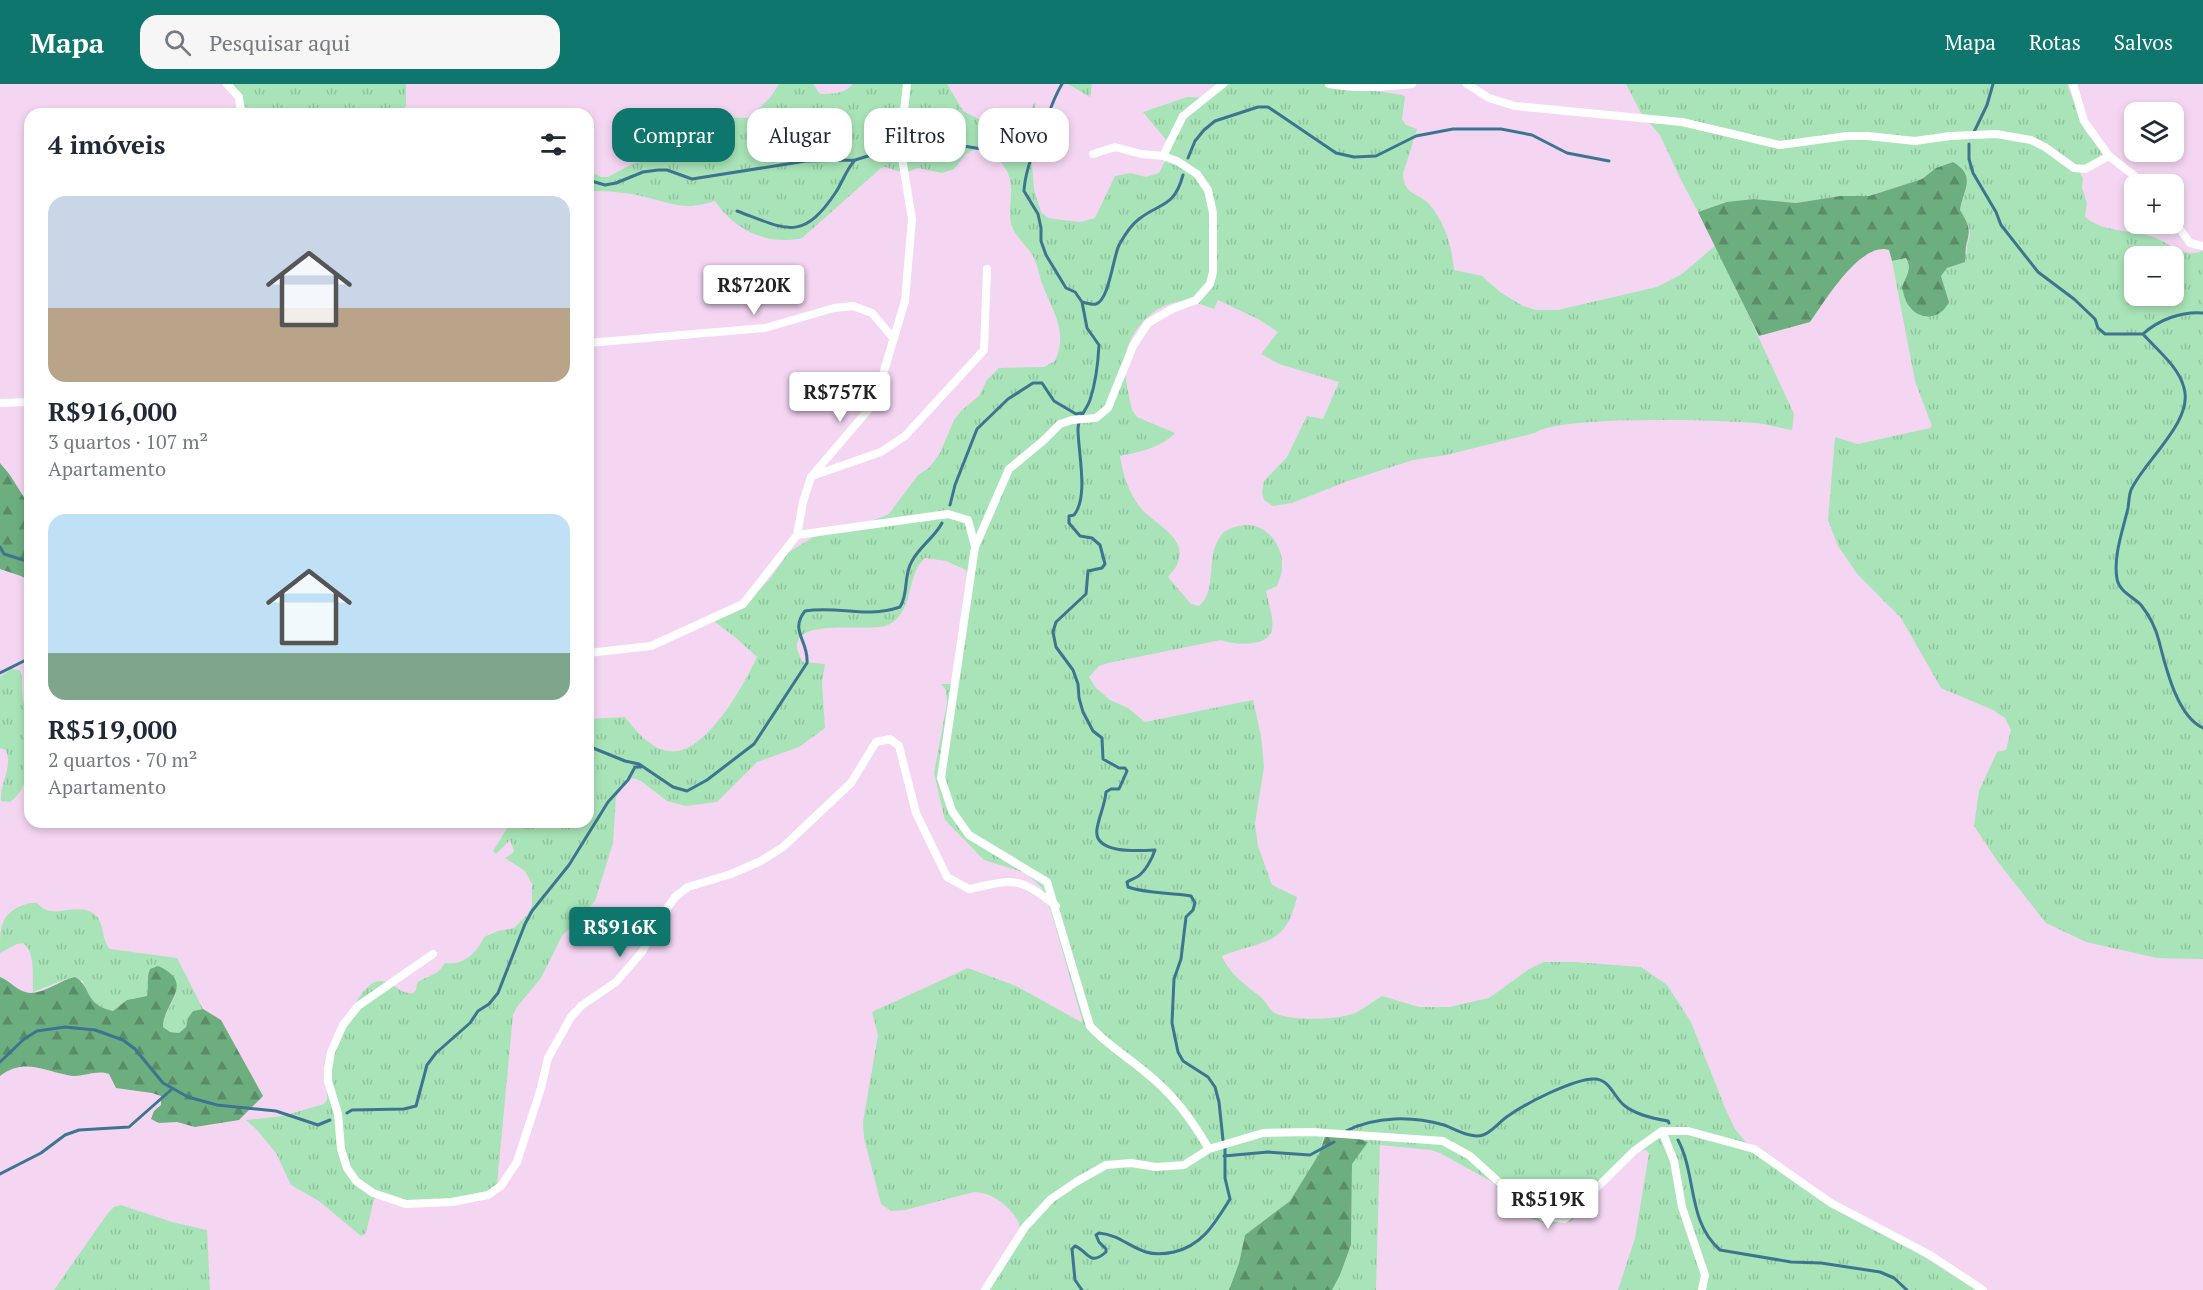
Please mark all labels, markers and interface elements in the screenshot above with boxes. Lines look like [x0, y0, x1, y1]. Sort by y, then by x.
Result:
search box [140, 15, 560, 69]
text: Mapa [30, 24, 104, 61]
icon: search [161, 26, 194, 59]
text: Pesquisar aqui [209, 28, 351, 57]
text: Mapa [1945, 28, 1996, 56]
text: Rotas [2029, 28, 2081, 56]
text: Salvos [2114, 28, 2173, 56]
map controls [2124, 102, 2184, 306]
button: layers [2124, 102, 2184, 162]
chip: Comprar [612, 108, 735, 162]
chip: Alugar [747, 108, 852, 162]
chip: Filtros [864, 108, 966, 162]
chip: Novo [978, 108, 1069, 162]
text: 4 imóveis [48, 127, 165, 161]
icon: filters [537, 128, 570, 161]
button: + [2124, 174, 2184, 234]
icon: home [255, 235, 363, 343]
button: − [2124, 246, 2184, 306]
pin: R$720K [705, 265, 803, 316]
text: R$720K [717, 271, 791, 298]
pin: R$757K [791, 372, 889, 423]
text: R$757K [803, 378, 877, 405]
text: R$916,000 [48, 394, 177, 428]
text: 3 quartos · 107 m² [48, 428, 208, 455]
text: Apartamento [48, 455, 166, 482]
icon: home [255, 553, 363, 661]
text: R$519,000 [48, 712, 177, 746]
text: 2 quartos · 70 m² [48, 746, 197, 773]
text: Apartamento [48, 773, 166, 800]
pin: R$916K [571, 907, 669, 958]
text: R$916K [583, 913, 657, 940]
pin: R$519K [1499, 1179, 1597, 1230]
text: R$519K [1511, 1185, 1585, 1212]

